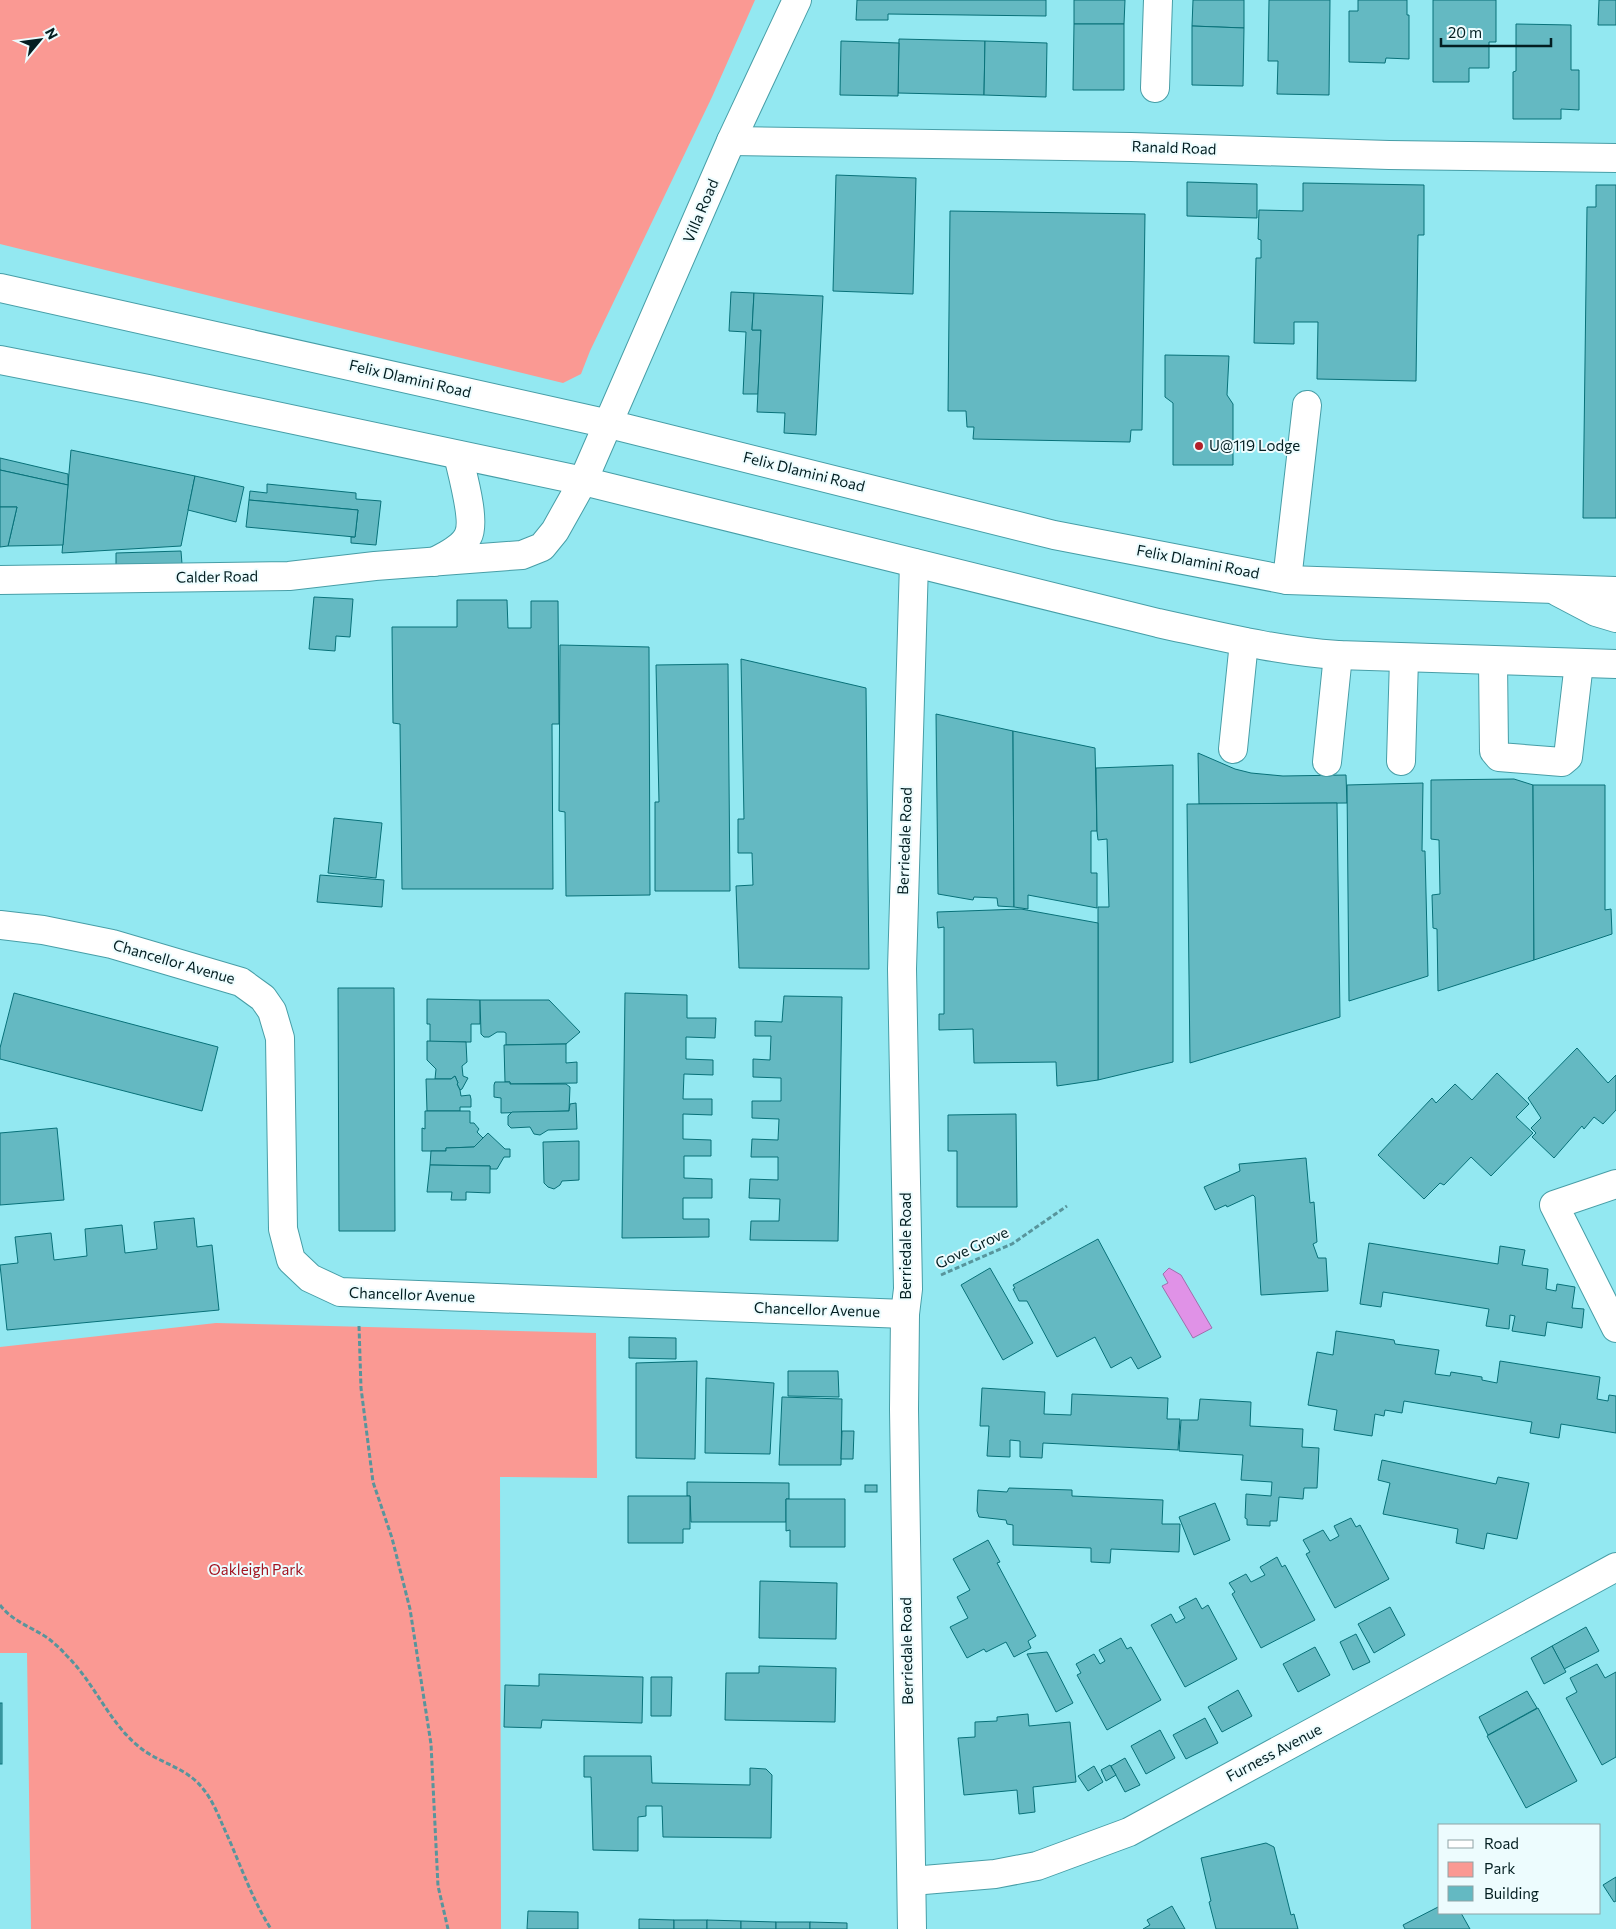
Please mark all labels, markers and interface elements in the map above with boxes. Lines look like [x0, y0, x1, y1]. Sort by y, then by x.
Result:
north arrow [15, 15, 65, 65]
scale bar [1441, 15, 1551, 47]
text: 20 m [1448, 23, 1482, 41]
text: N [42, 25, 62, 42]
street label: Ranald Road [1131, 137, 1217, 157]
street label: Villa Road [679, 176, 722, 245]
street label: Felix Dlamini Road [347, 355, 473, 401]
place label: U@119 Lodge [1209, 436, 1300, 454]
marker: U@119 Lodge [1193, 440, 1205, 452]
street label: Felix Dlamini Road [742, 447, 867, 495]
street label: Felix Dlamini Road [1135, 540, 1261, 582]
street label: Calder Road [176, 566, 258, 586]
street label: Berriedale Road [893, 787, 915, 895]
street label: Chancellor Avenue [111, 935, 237, 987]
street label: Berriedale Road [896, 1192, 914, 1300]
street label: Gove Grove [932, 1222, 1011, 1272]
street label: Chancellor Avenue [349, 1283, 475, 1305]
street label: Chancellor Avenue [754, 1298, 880, 1320]
park label: Oakleigh Park [209, 1560, 303, 1578]
street label: Berriedale Road [896, 1597, 916, 1705]
street label: Furness Avenue [1223, 1719, 1325, 1785]
legend [1438, 1824, 1601, 1914]
text: Road [1484, 1834, 1519, 1852]
text: Park [1484, 1859, 1515, 1877]
text: Building [1484, 1884, 1539, 1902]

